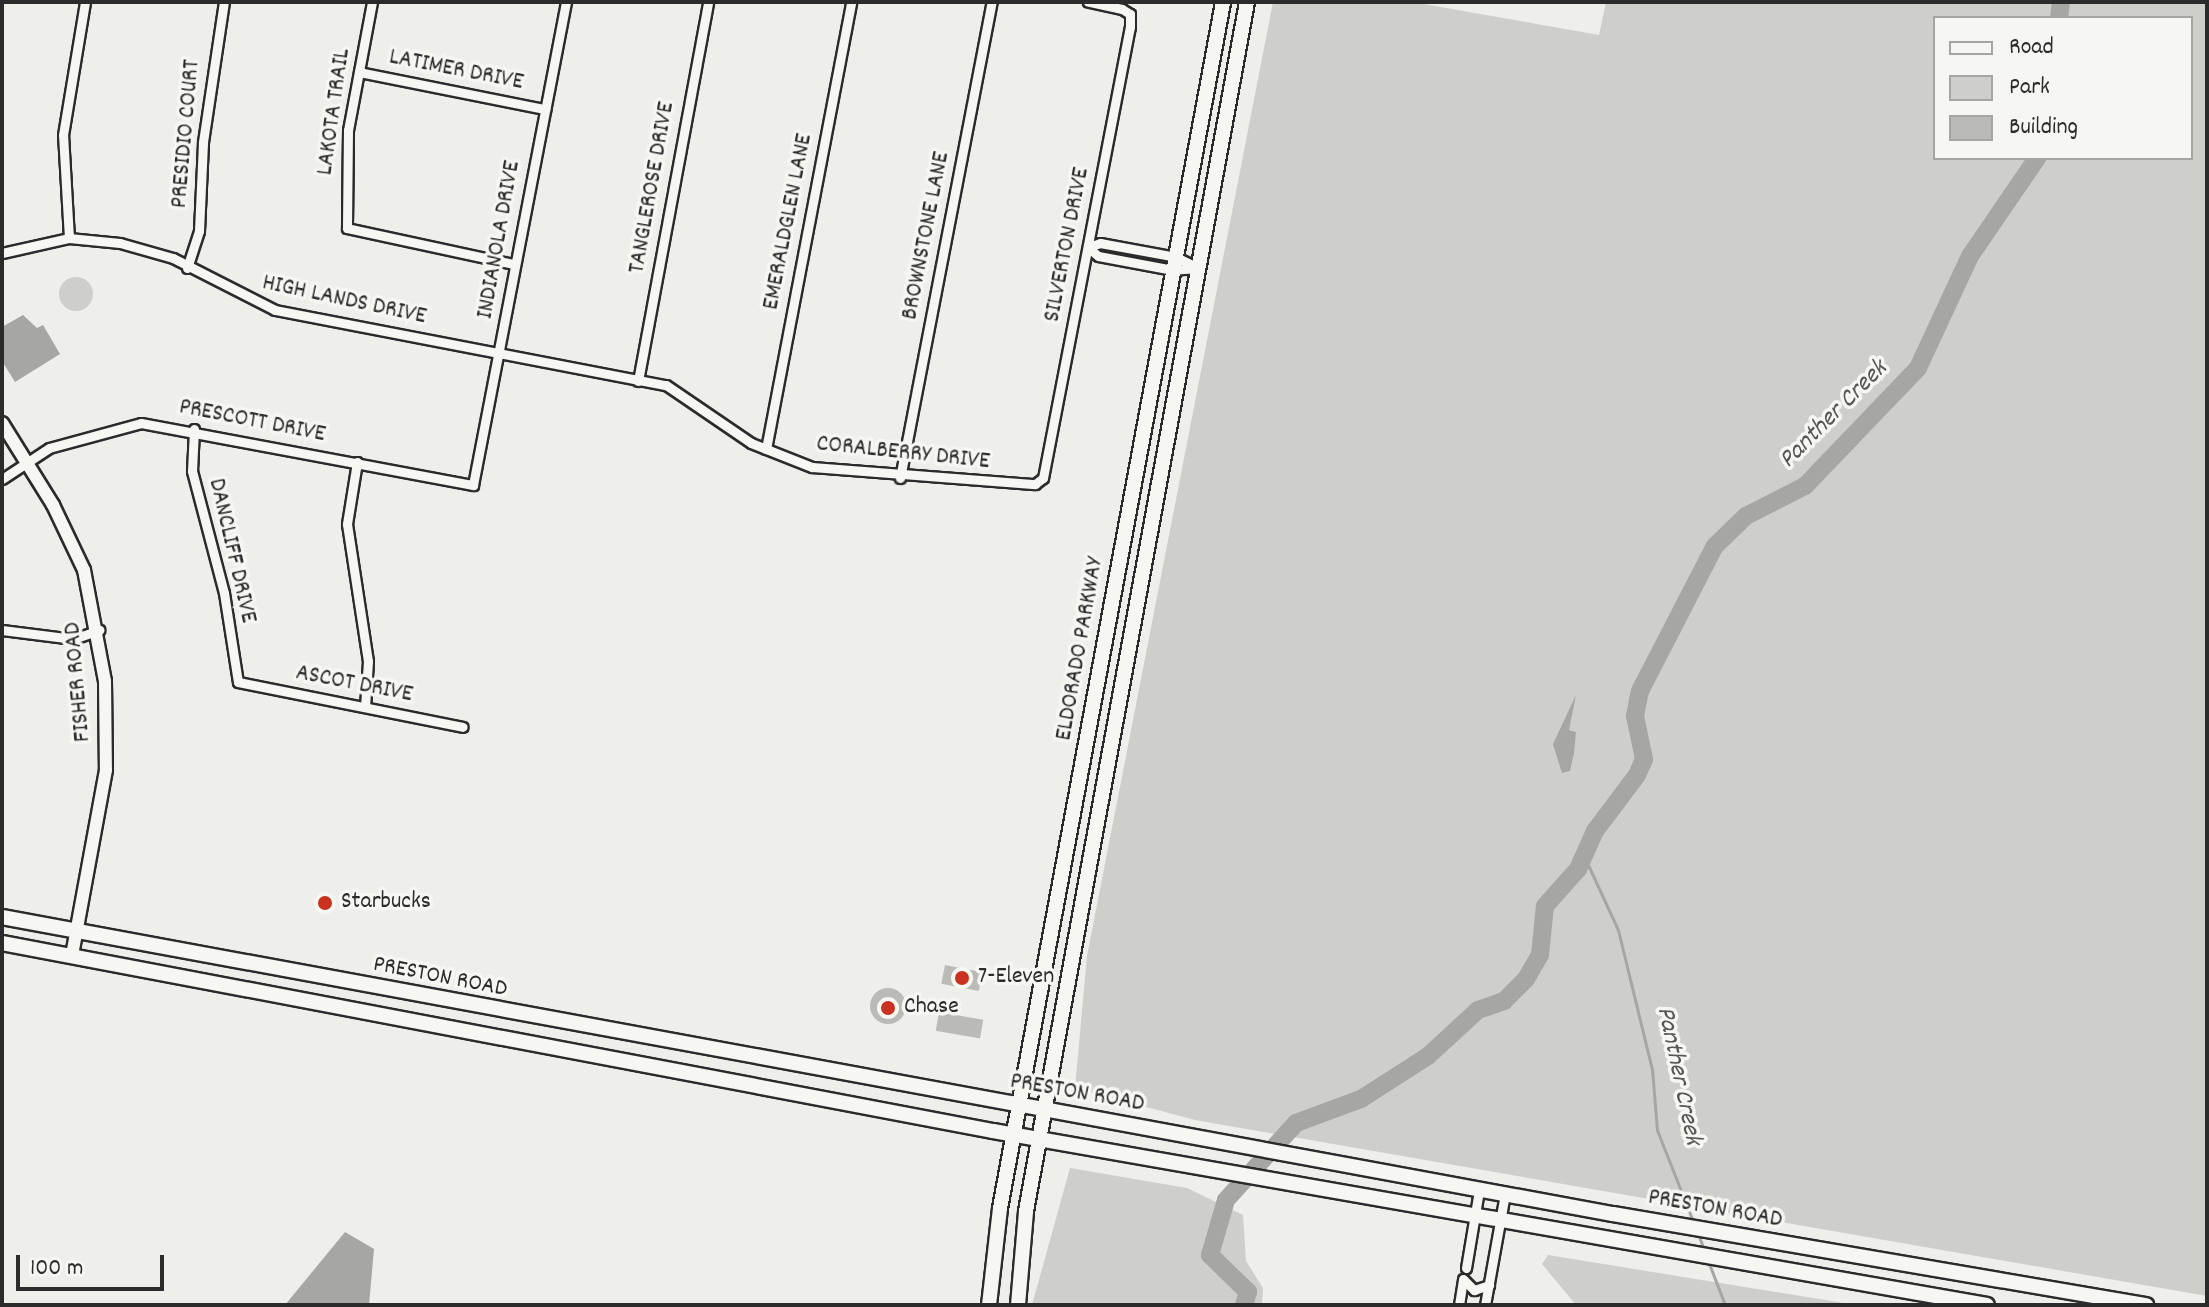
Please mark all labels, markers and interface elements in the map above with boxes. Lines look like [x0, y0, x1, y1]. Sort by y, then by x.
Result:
legend [1933, 16, 2193, 160]
text: Road [2009, 31, 2054, 65]
street label: LATIMER DRIVE [386, 44, 526, 98]
street label: LAKOTA TRAIL [312, 47, 358, 177]
street label: PRESIDIO COURT [166, 58, 208, 210]
text: Park [2009, 71, 2050, 105]
street label: TANGLEROSE DRIVE [624, 100, 682, 276]
text: Building [2009, 111, 2078, 145]
street label: EMERALDGLEN LANE [758, 132, 820, 312]
street label: BROWNSTONE LANE [897, 150, 957, 322]
street label: INDIANOLA DRIVE [472, 159, 528, 321]
street label: SILVERTON DRIVE [1039, 165, 1097, 325]
street label: HIGH LANDS DRIVE [259, 270, 429, 332]
water label: Panther Creek [1773, 354, 1895, 476]
street label: PRESCOTT DRIVE [176, 394, 328, 450]
street label: CORALBERRY DRIVE [815, 431, 991, 477]
street label: DANCLIFF DRIVE [200, 476, 262, 626]
street label: ELDORADO PARKWAY [1051, 555, 1111, 743]
street label: FISHER ROAD [59, 621, 99, 743]
street label: ASCOT DRIVE [293, 660, 415, 710]
place label: Starbucks [341, 889, 431, 917]
marker: Starbucks [316, 894, 334, 912]
street label: PRESTON ROAD [371, 951, 509, 1005]
place label: 7-Eleven [978, 964, 1054, 992]
marker: 7-Eleven [953, 969, 971, 987]
place label: Chase [904, 994, 959, 1022]
marker: Chase [879, 999, 897, 1017]
water label: Panther Creek [1648, 1004, 1708, 1148]
street label: PRESTON ROAD [1008, 1068, 1146, 1120]
street label: PRESTON ROAD [1646, 1184, 1784, 1236]
scale bar [20, 1239, 168, 1289]
text: 100 m [30, 1252, 83, 1286]

